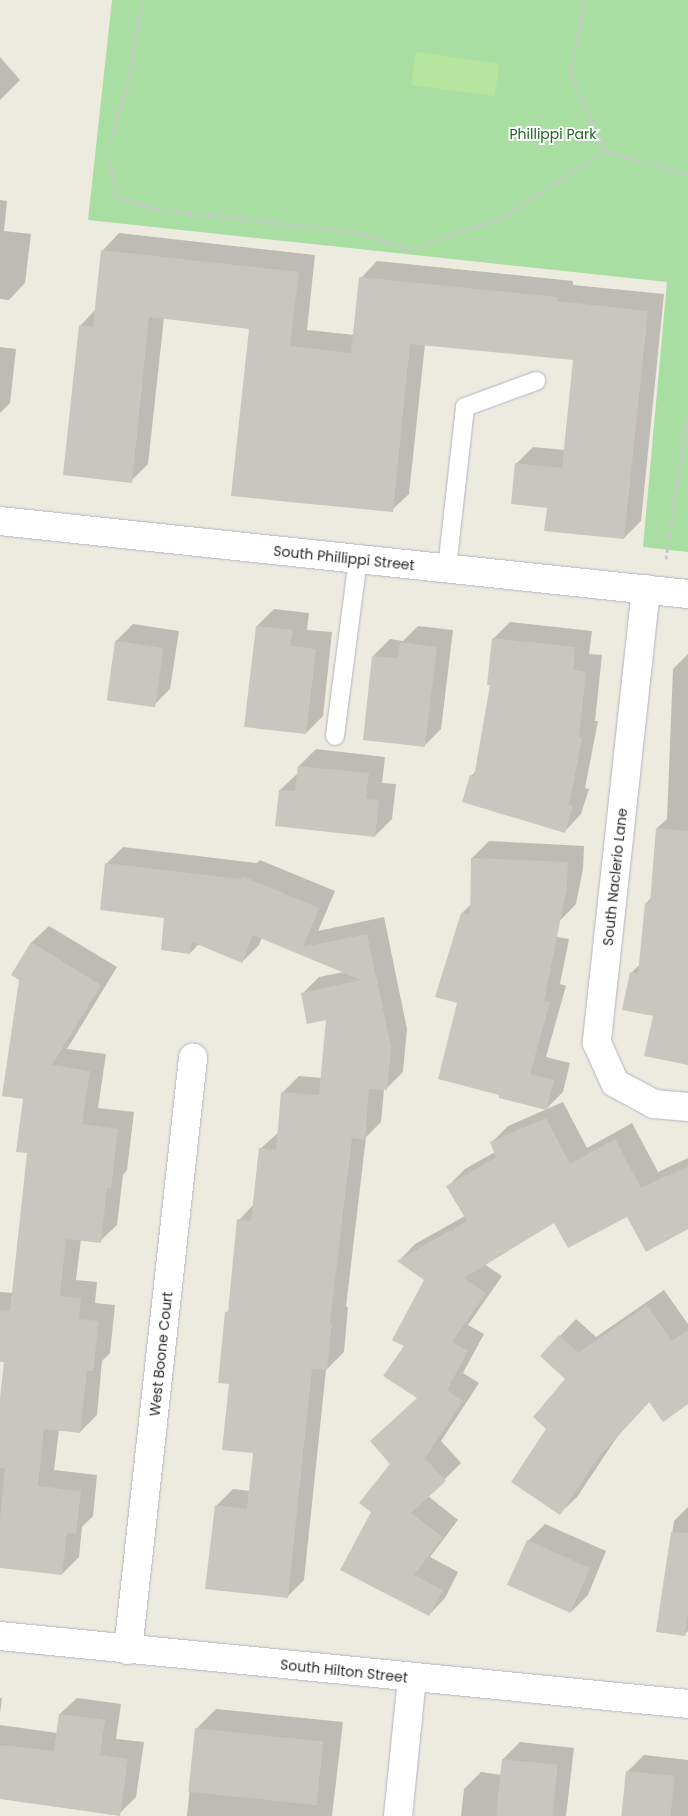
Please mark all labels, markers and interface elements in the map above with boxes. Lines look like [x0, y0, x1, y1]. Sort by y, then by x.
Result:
park label: Phillippi Park [510, 126, 596, 142]
street label: South Phillippi Street [273, 542, 415, 574]
street label: South Naclerio Lane [599, 807, 631, 947]
street label: West Boone Court [146, 1291, 176, 1417]
street label: South Hilton Street [279, 1656, 409, 1686]

